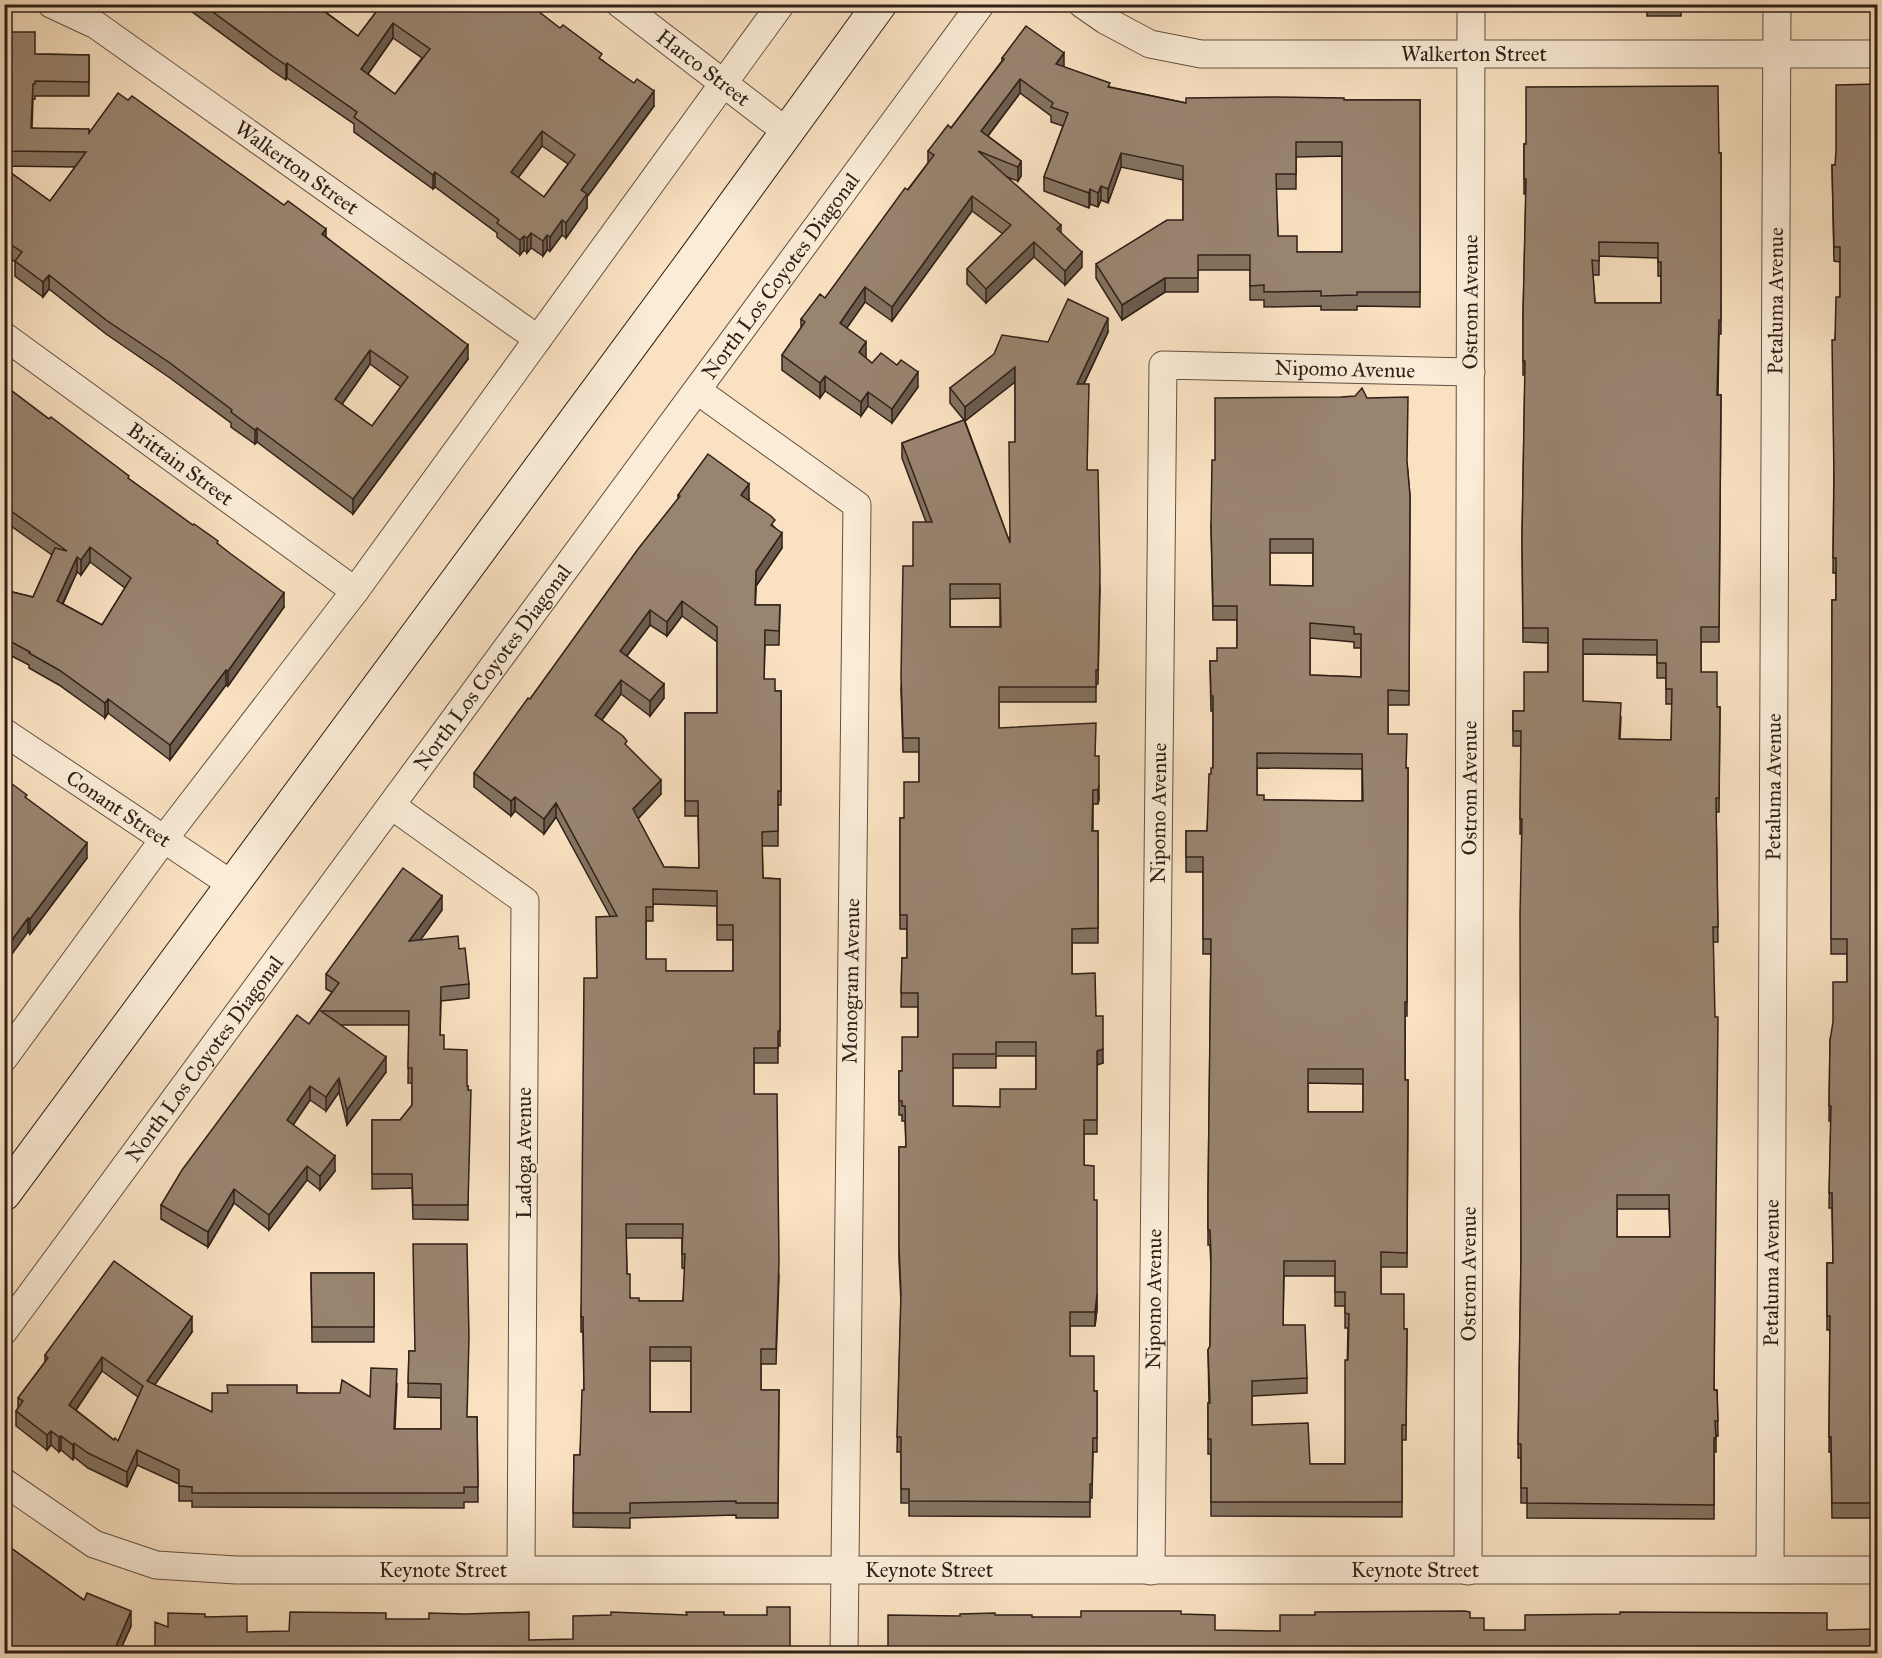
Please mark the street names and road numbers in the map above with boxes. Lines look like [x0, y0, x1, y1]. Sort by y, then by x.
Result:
street label: Harco Street [651, 24, 756, 112]
street label: Walkerton Street [1401, 41, 1548, 67]
street label: Walkerton Street [230, 115, 364, 221]
street label: North Los Coyotes Diagonal [696, 168, 865, 384]
street label: Petaluma Avenue [1762, 227, 1789, 375]
street label: Ostrom Avenue [1457, 234, 1484, 369]
street label: Nipomo Avenue [1274, 355, 1416, 384]
street label: Brittain Street [122, 417, 239, 512]
street label: North Los Coyotes Diagonal [408, 559, 577, 776]
street label: Petaluma Avenue [1760, 713, 1787, 861]
street label: Ostrom Avenue [1456, 720, 1483, 855]
street label: Nipomo Avenue [1145, 742, 1172, 883]
street label: Conant Street [61, 764, 177, 853]
street label: Monogram Avenue [837, 898, 865, 1064]
street label: North Los Coyotes Diagonal [120, 950, 289, 1167]
street label: Ladoga Avenue [511, 1087, 537, 1219]
street label: Petaluma Avenue [1758, 1199, 1785, 1347]
street label: Ostrom Avenue [1455, 1206, 1482, 1341]
street label: Nipomo Avenue [1140, 1228, 1167, 1369]
street label: Keynote Street [379, 1557, 508, 1583]
street label: Keynote Street [865, 1557, 994, 1583]
street label: Keynote Street [1351, 1557, 1480, 1583]

